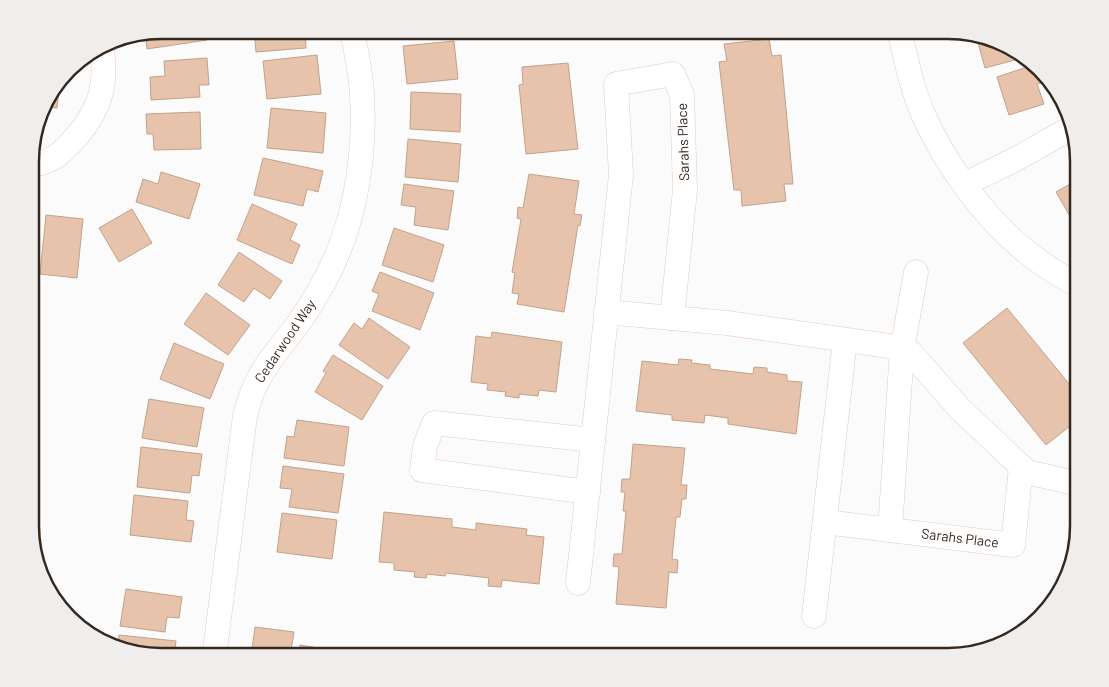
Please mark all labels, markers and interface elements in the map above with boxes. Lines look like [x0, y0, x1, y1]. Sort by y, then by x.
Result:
street label: Sarahs Place [673, 103, 692, 181]
street label: Cedarwood Way [250, 295, 319, 386]
street label: Sarahs Place [920, 524, 1000, 551]

